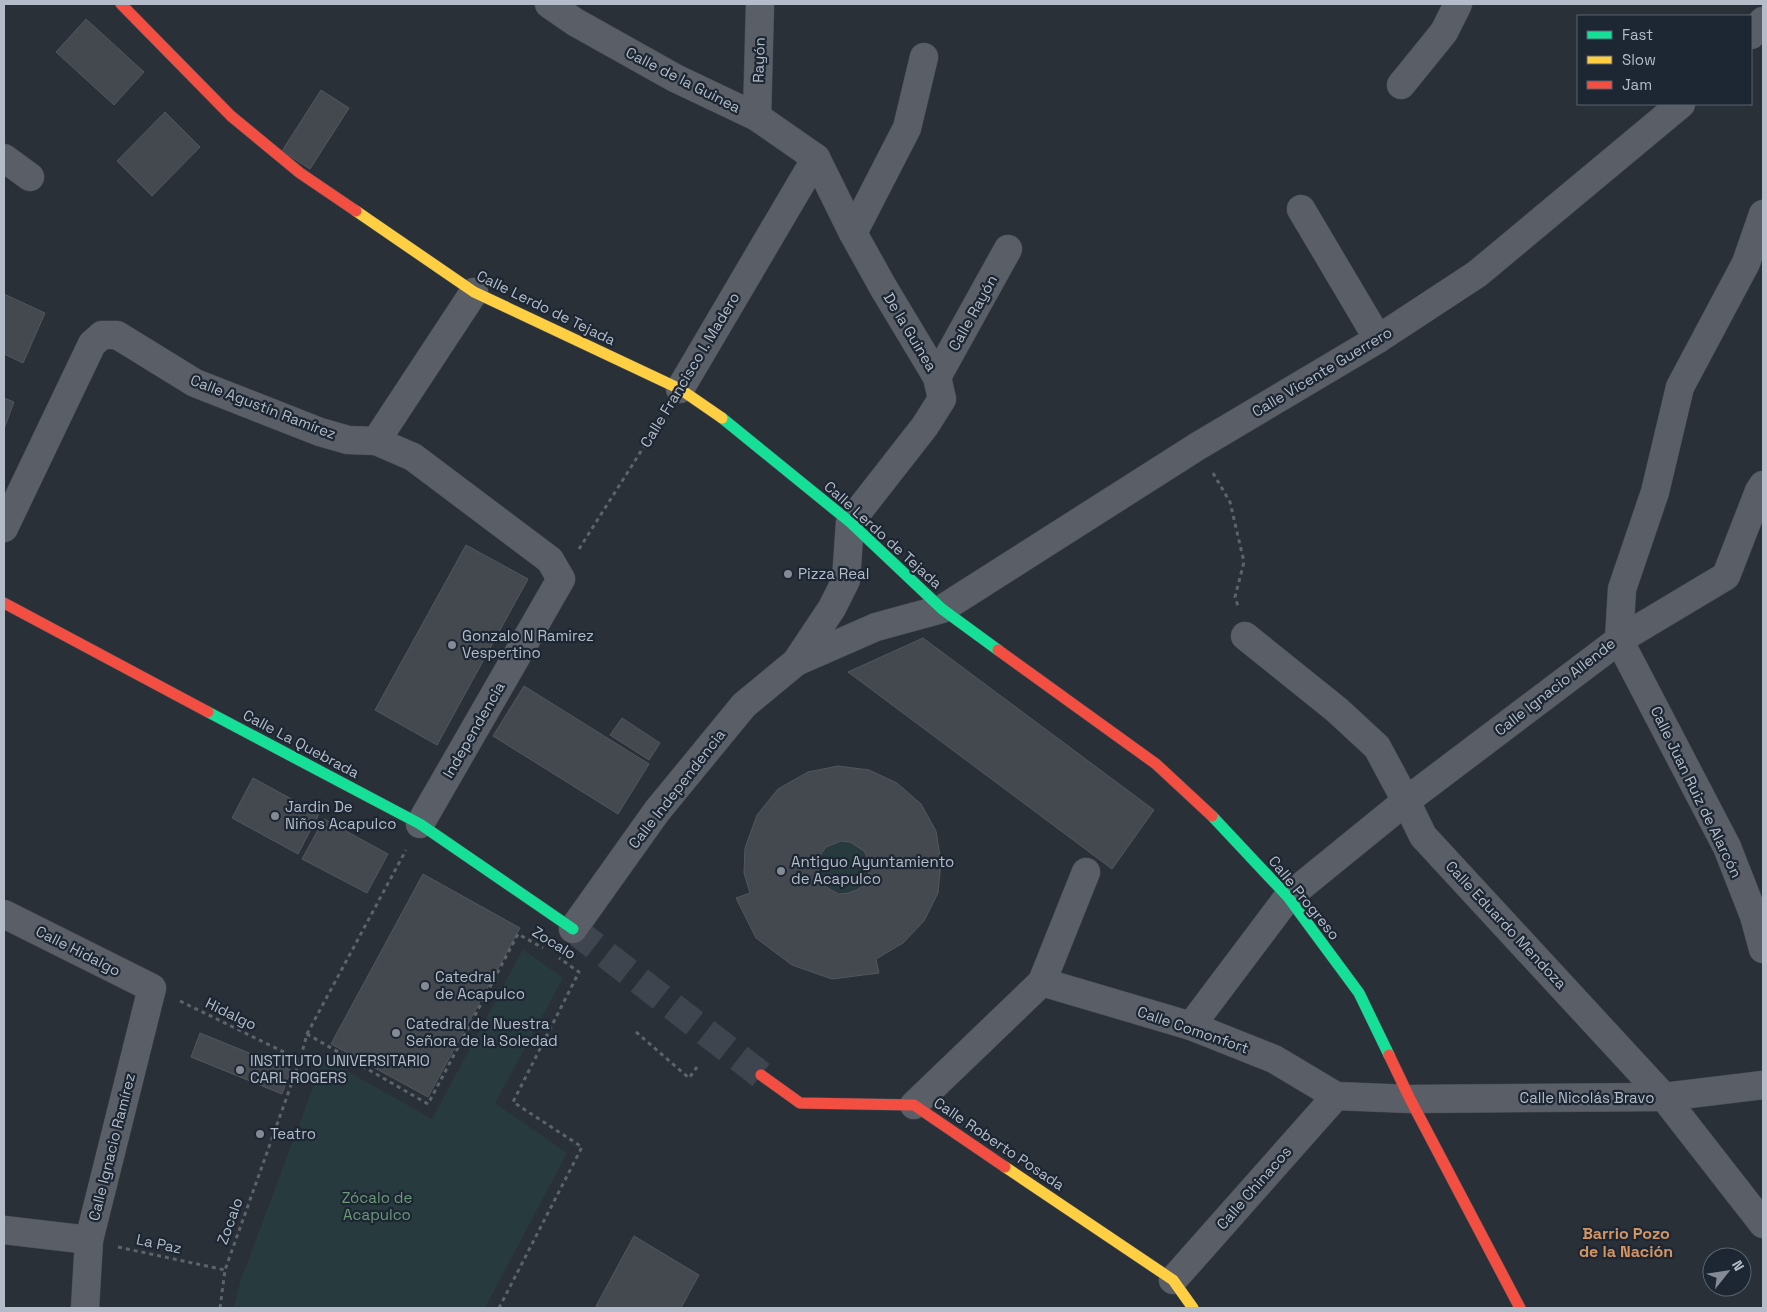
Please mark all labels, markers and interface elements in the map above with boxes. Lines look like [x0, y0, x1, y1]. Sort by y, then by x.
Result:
legend [1577, 15, 1752, 105]
text: Fast [1622, 25, 1653, 44]
street label: Rayón [748, 37, 769, 83]
street label: Calle de la Guinea [623, 42, 744, 117]
text: Slow [1622, 50, 1656, 69]
text: Jam [1622, 75, 1652, 94]
street label: Calle Lerdo de Tejada [474, 266, 619, 350]
street label: Calle Rayón [944, 271, 1001, 354]
street label: Calle Francisco I. Madero [636, 289, 743, 451]
street label: De la Guinea [880, 289, 941, 375]
street label: Calle Vicente Guerrero [1248, 322, 1395, 421]
street label: Calle Agustín Ramírez [188, 370, 339, 443]
street label: Calle Lerdo de Tejada [820, 477, 946, 593]
place label: Pizza Real [798, 564, 869, 583]
marker: Pizza Real [782, 568, 794, 580]
place label: Gonzalo N Ramirez Vespertino [462, 626, 594, 662]
street label: Calle Ignacio Allende [1490, 633, 1619, 740]
marker: Gonzalo N Ramirez Vespertino [446, 639, 458, 651]
street label: Independencia [438, 678, 509, 781]
street label: Calle Juan Ruiz de Alarcón [1647, 703, 1746, 881]
street label: Calle La Quebrada [240, 705, 363, 782]
street label: Calle Independencia [624, 725, 729, 852]
place label: Jardin De Niños Acapulco [285, 797, 396, 833]
marker: Jardin De Niños Acapulco [269, 810, 281, 822]
place label: Antiguo Ayuntamiento de Acapulco [791, 852, 954, 888]
street label: Calle Progreso [1265, 852, 1344, 944]
street label: Calle Eduardo Mendoza [1442, 857, 1571, 993]
marker: Antiguo Ayuntamiento de Acapulco [775, 865, 787, 877]
street label: Calle Hidalgo [33, 921, 124, 980]
street label: Zocalo [529, 922, 580, 963]
place label: Catedral de Acapulco [435, 967, 525, 1003]
marker: Catedral de Acapulco [419, 980, 431, 992]
street label: Hidalgo [203, 993, 260, 1034]
street label: Calle Comonfort [1135, 1002, 1251, 1058]
place label: Catedral de Nuestra Señora de la Soledad [406, 1014, 558, 1050]
marker: Catedral de Nuestra Señora de la Soledad [390, 1027, 402, 1039]
place label: INSTITUTO UNIVERSITARIO CARL ROGERS [250, 1051, 430, 1087]
marker: INSTITUTO UNIVERSITARIO CARL ROGERS [234, 1064, 246, 1076]
street label: Calle Ignacio Ramírez [84, 1071, 139, 1223]
street label: Calle Nicolás Bravo [1520, 1088, 1654, 1107]
street label: Calle Roberto Posada [930, 1093, 1069, 1195]
place label: Teatro [270, 1124, 316, 1143]
marker: Teatro [254, 1128, 266, 1140]
street label: Calle Chinacos [1212, 1142, 1295, 1233]
park label: Zócalo de Acapulco [342, 1188, 412, 1224]
street label: Zocalo [212, 1195, 247, 1247]
district label: Barrio Pozo de la Nación [1579, 1223, 1673, 1262]
street label: La Paz [135, 1229, 184, 1258]
north arrow [1702, 1247, 1752, 1297]
text: N [1728, 1257, 1748, 1274]

